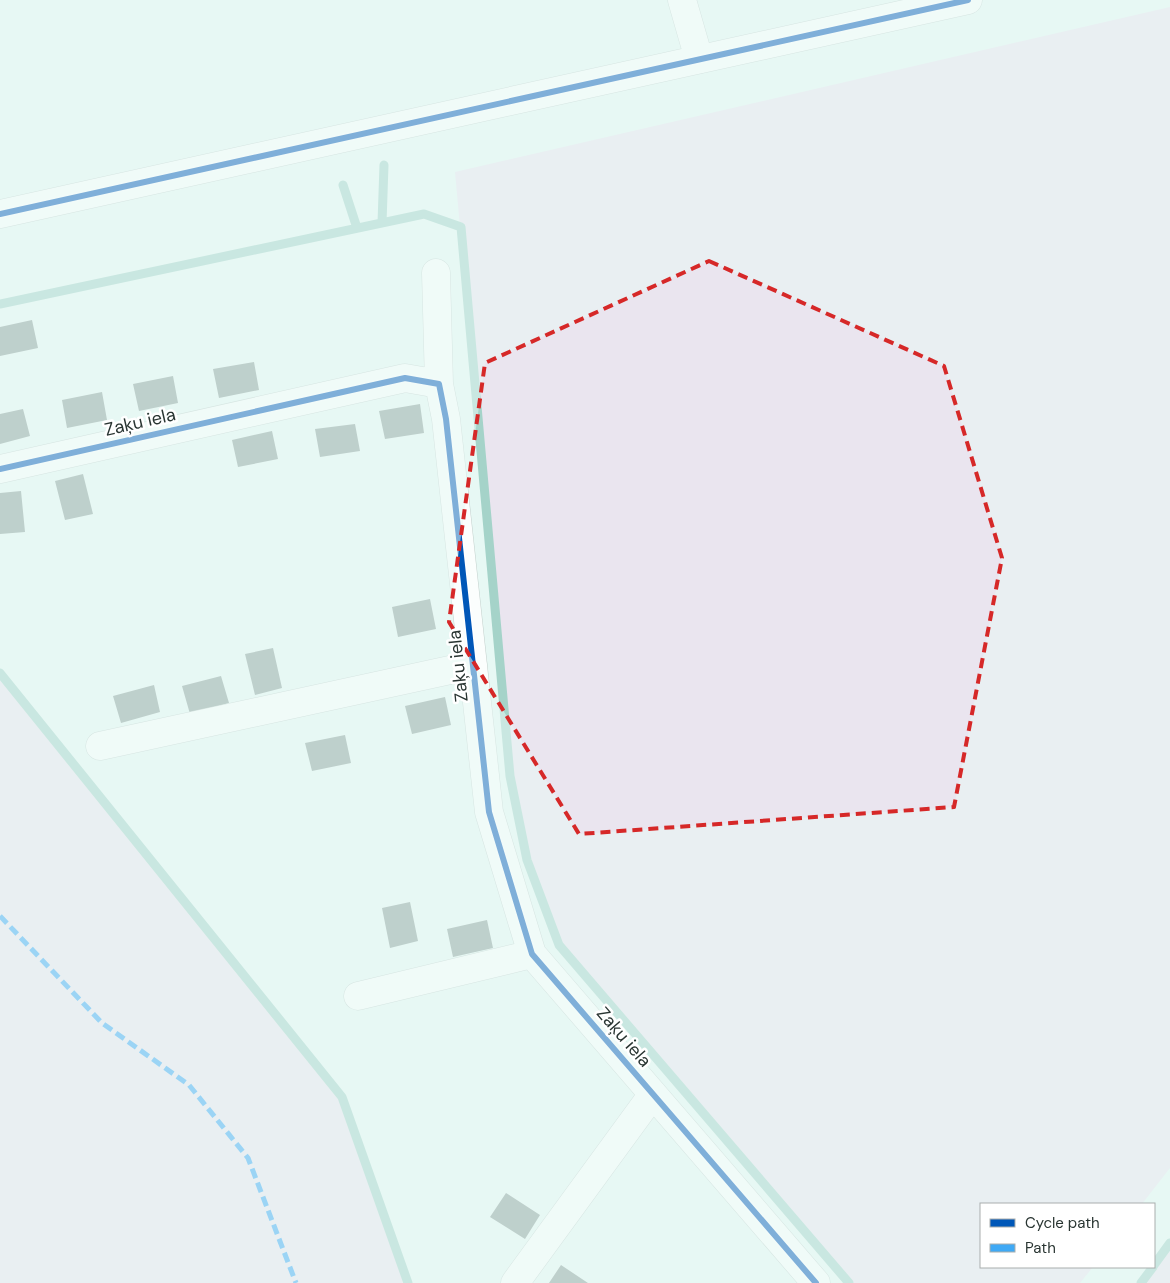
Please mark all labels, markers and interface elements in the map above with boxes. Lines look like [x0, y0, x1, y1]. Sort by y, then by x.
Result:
street label: Zaķu iela [102, 402, 178, 442]
street label: Zaķu iela [442, 629, 474, 703]
street label: Zaķu iela [591, 1002, 657, 1072]
legend [980, 1203, 1155, 1268]
text: Cycle path [1025, 1213, 1100, 1233]
text: Path [1025, 1238, 1056, 1258]

